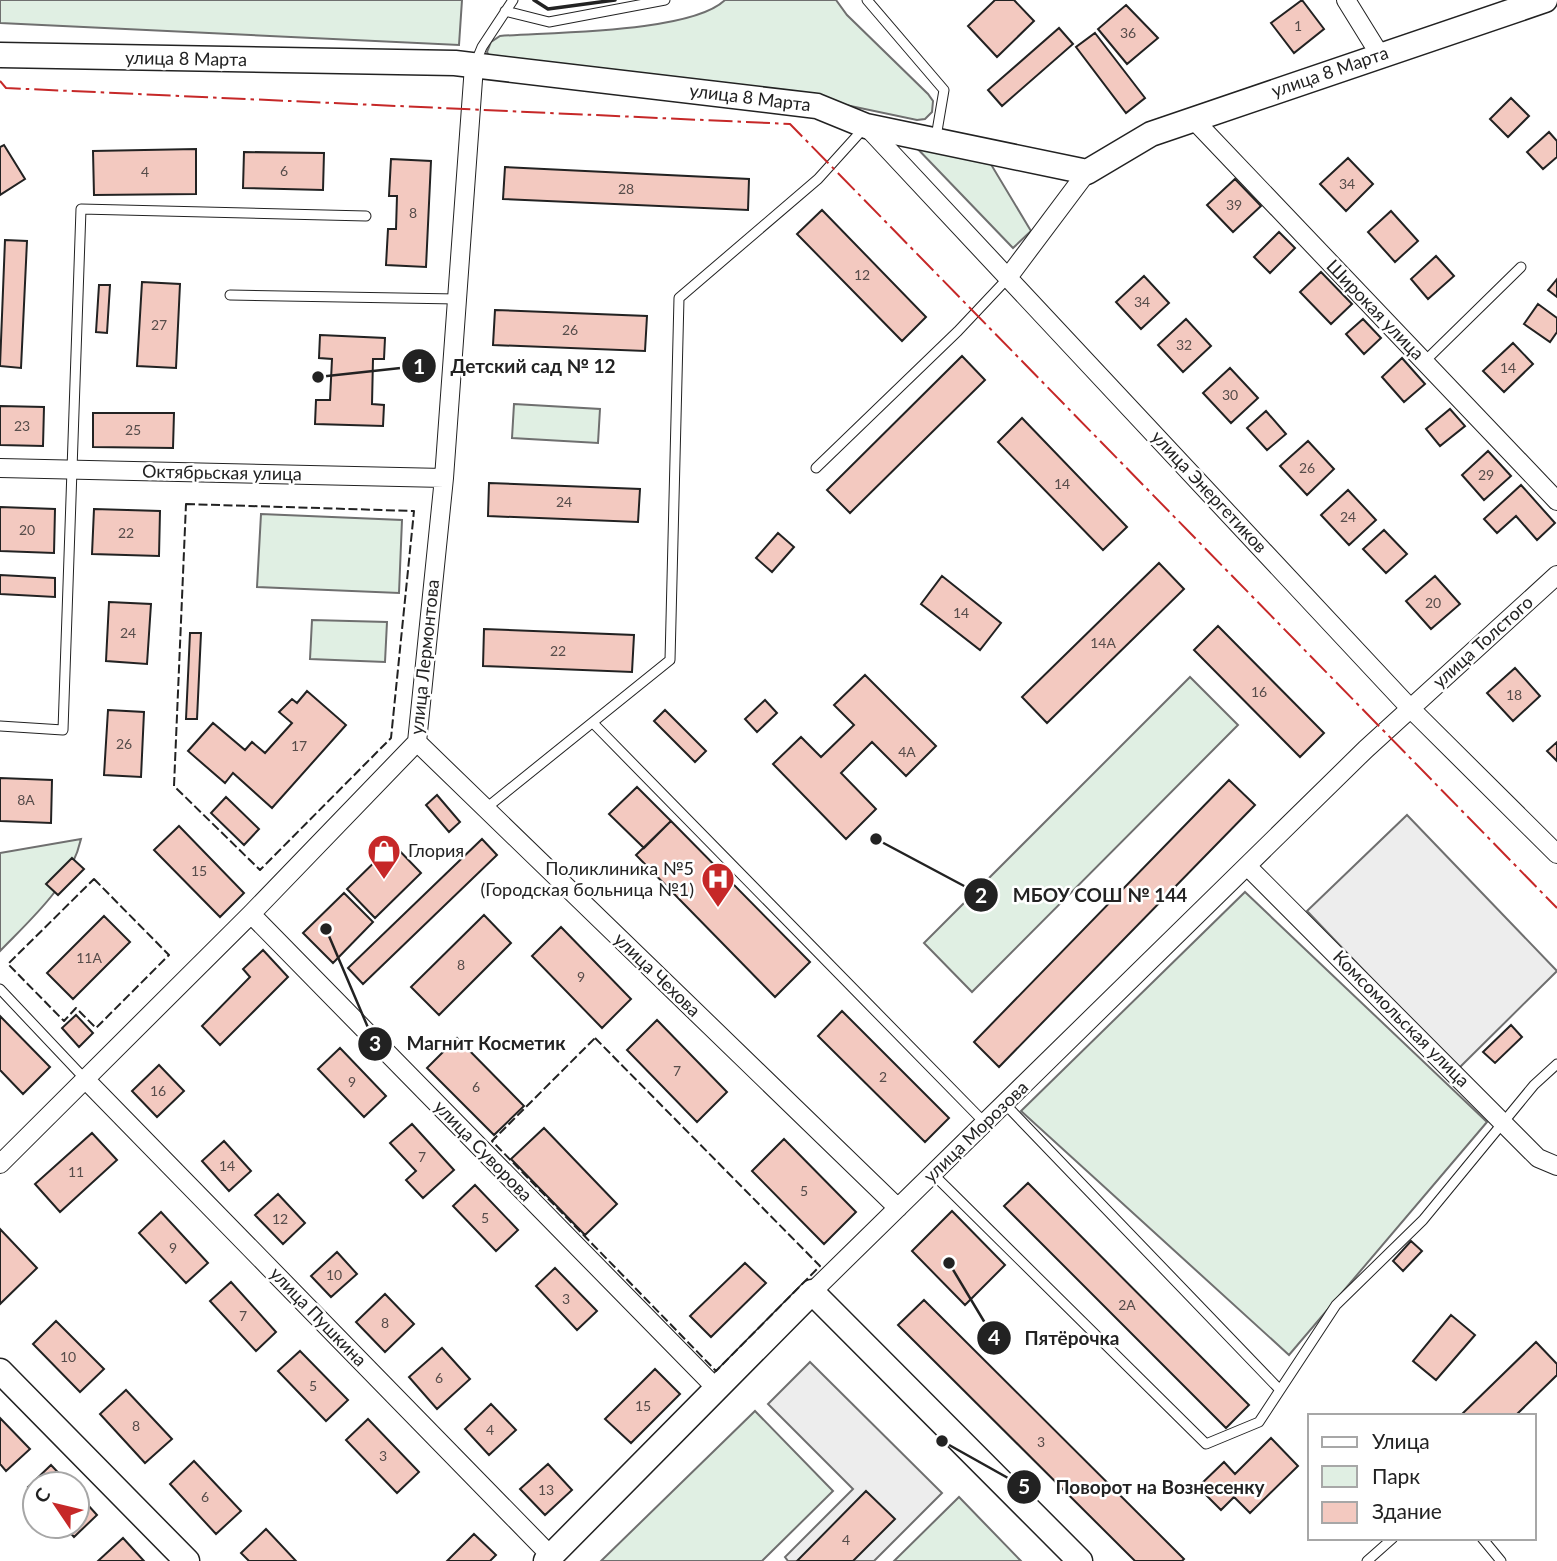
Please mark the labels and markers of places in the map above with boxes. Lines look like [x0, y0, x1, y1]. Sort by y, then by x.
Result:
callout: Детский сад № 12 [402, 346, 630, 386]
shop icon: Глория [365, 832, 403, 881]
place label: Глория [408, 839, 464, 861]
place label: Поликлиника №5 (Городская больница №1) [481, 857, 694, 900]
hospital icon: Поликлиника №5 (Городская больница №1) [699, 860, 737, 909]
callout: МБОУ СОШ № 144 [963, 875, 1201, 915]
callout: Магнит Косметик [357, 1024, 579, 1064]
callout: Пятёрочка [976, 1318, 1134, 1358]
callout: Поворот на Вознесенку [1006, 1467, 1278, 1507]

